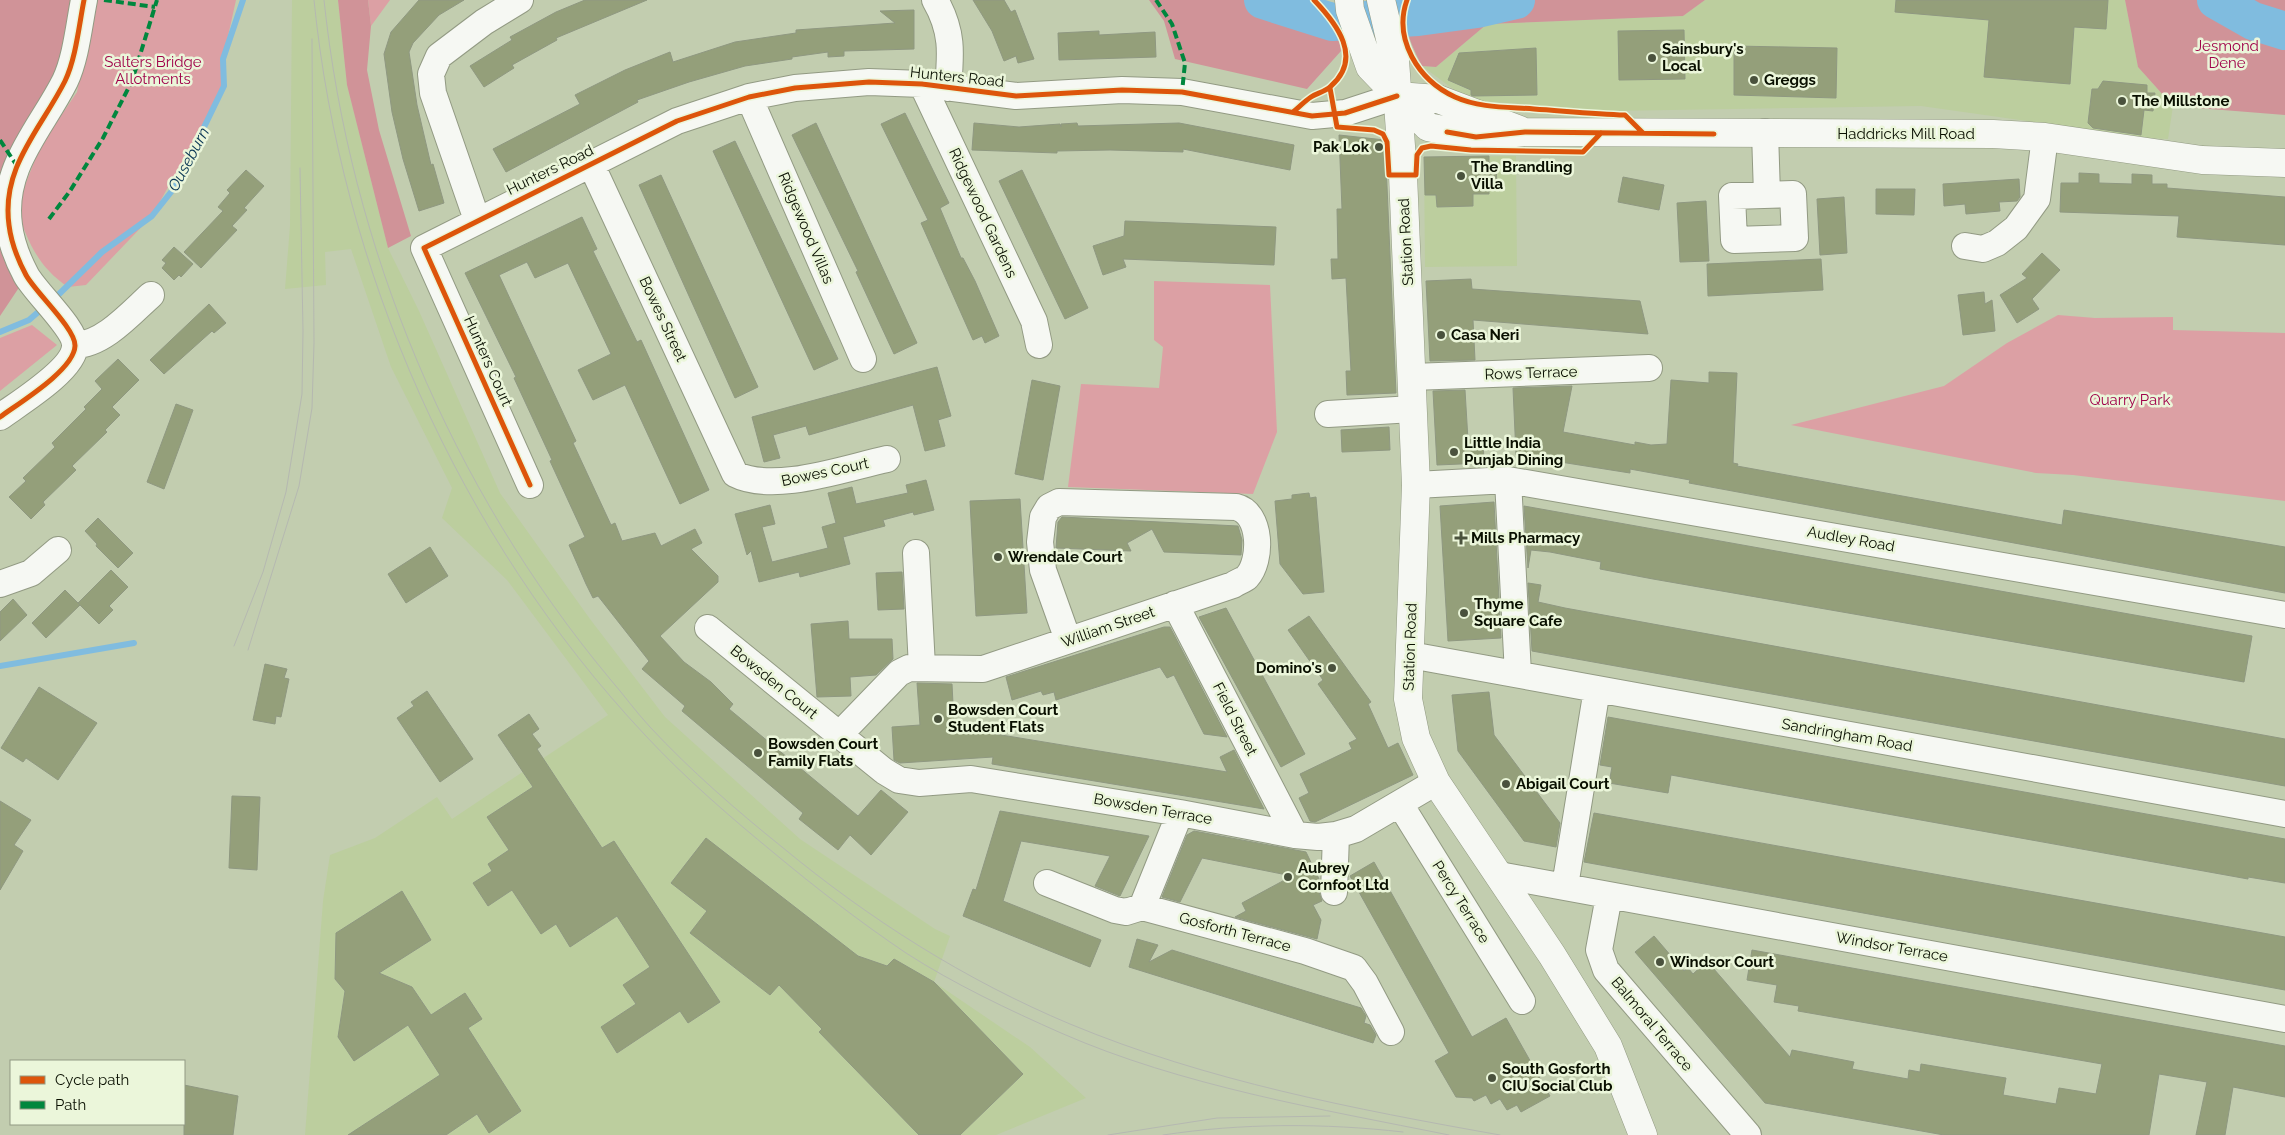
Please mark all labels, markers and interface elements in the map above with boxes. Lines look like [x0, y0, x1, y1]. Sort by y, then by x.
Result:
park label: Jesmond Dene [2195, 37, 2259, 72]
place label: Sainsbury's Local [1662, 40, 1744, 75]
marker: Sainsbury's Local [1646, 52, 1658, 64]
park label: Salters Bridge Allotments [104, 53, 202, 88]
street label: Hunters Road [909, 63, 1005, 91]
place label: Greggs [1764, 71, 1816, 89]
marker: Greggs [1748, 74, 1760, 86]
place label: The Millstone [2132, 92, 2229, 110]
marker: The Millstone [2116, 95, 2128, 107]
water label: Ouseburn [164, 124, 213, 194]
street label: Haddricks Mill Road [1837, 125, 1975, 143]
place label: Pak Lok [1313, 138, 1370, 156]
street label: Hunters Road [504, 141, 596, 199]
marker: Pak Lok [1373, 141, 1385, 153]
street label: Ridgewood Gardens [945, 145, 1021, 281]
place label: The Brandling Villa [1471, 158, 1572, 193]
street label: Ridgewood Villas [774, 169, 838, 287]
marker: The Brandling Villa [1455, 170, 1467, 182]
street label: Station Road [1395, 198, 1417, 286]
street label: Bowes Street [635, 273, 691, 365]
street label: Hunters Court [460, 313, 516, 409]
place label: Casa Neri [1451, 326, 1519, 344]
marker: Casa Neri [1435, 329, 1447, 341]
street label: Rows Terrace [1484, 362, 1578, 384]
park label: Quarry Park [2089, 391, 2171, 409]
place label: Little India Punjab Dining [1464, 434, 1563, 469]
marker: Little India Punjab Dining [1448, 446, 1460, 458]
street label: Bowes Court [780, 454, 870, 490]
street label: Audley Road [1806, 522, 1896, 556]
place label: Mills Pharmacy [1471, 529, 1581, 547]
marker: Mills Pharmacy [1455, 532, 1467, 544]
place label: Wrendale Court [1008, 548, 1123, 566]
marker: Wrendale Court [992, 551, 1004, 563]
place label: Thyme Square Cafe [1474, 595, 1562, 630]
street label: William Street [1059, 603, 1157, 651]
street label: Station Road [1399, 603, 1421, 691]
marker: Thyme Square Cafe [1458, 607, 1470, 619]
street label: Bowsden Court [727, 641, 821, 723]
place label: Domino's [1256, 659, 1322, 677]
marker: Domino's [1326, 662, 1338, 674]
street label: Field Street [1209, 679, 1261, 759]
place label: Bowsden Court Student Flats [948, 701, 1059, 736]
marker: Bowsden Court Student Flats [932, 713, 944, 725]
street label: Sandringham Road [1780, 715, 1914, 755]
place label: Bowsden Court Family Flats [768, 735, 879, 770]
marker: Bowsden Court Family Flats [752, 747, 764, 759]
place label: Abigail Court [1516, 775, 1610, 793]
marker: Abigail Court [1500, 778, 1512, 790]
street label: Bowsden Terrace [1092, 790, 1214, 828]
street label: Percy Terrace [1428, 857, 1494, 947]
place label: Aubrey Cornfoot Ltd [1298, 859, 1389, 894]
marker: Aubrey Cornfoot Ltd [1282, 871, 1294, 883]
street label: Gosforth Terrace [1177, 908, 1293, 956]
street label: Windsor Terrace [1835, 928, 1950, 966]
place label: Windsor Court [1670, 953, 1774, 971]
marker: Windsor Court [1654, 956, 1666, 968]
street label: Balmoral Terrace [1607, 973, 1697, 1075]
legend [10, 1060, 185, 1125]
place label: South Gosforth CIU Social Club [1502, 1060, 1613, 1095]
text: Cycle path [55, 1071, 129, 1089]
marker: South Gosforth CIU Social Club [1486, 1072, 1498, 1084]
text: Path [55, 1096, 86, 1114]

